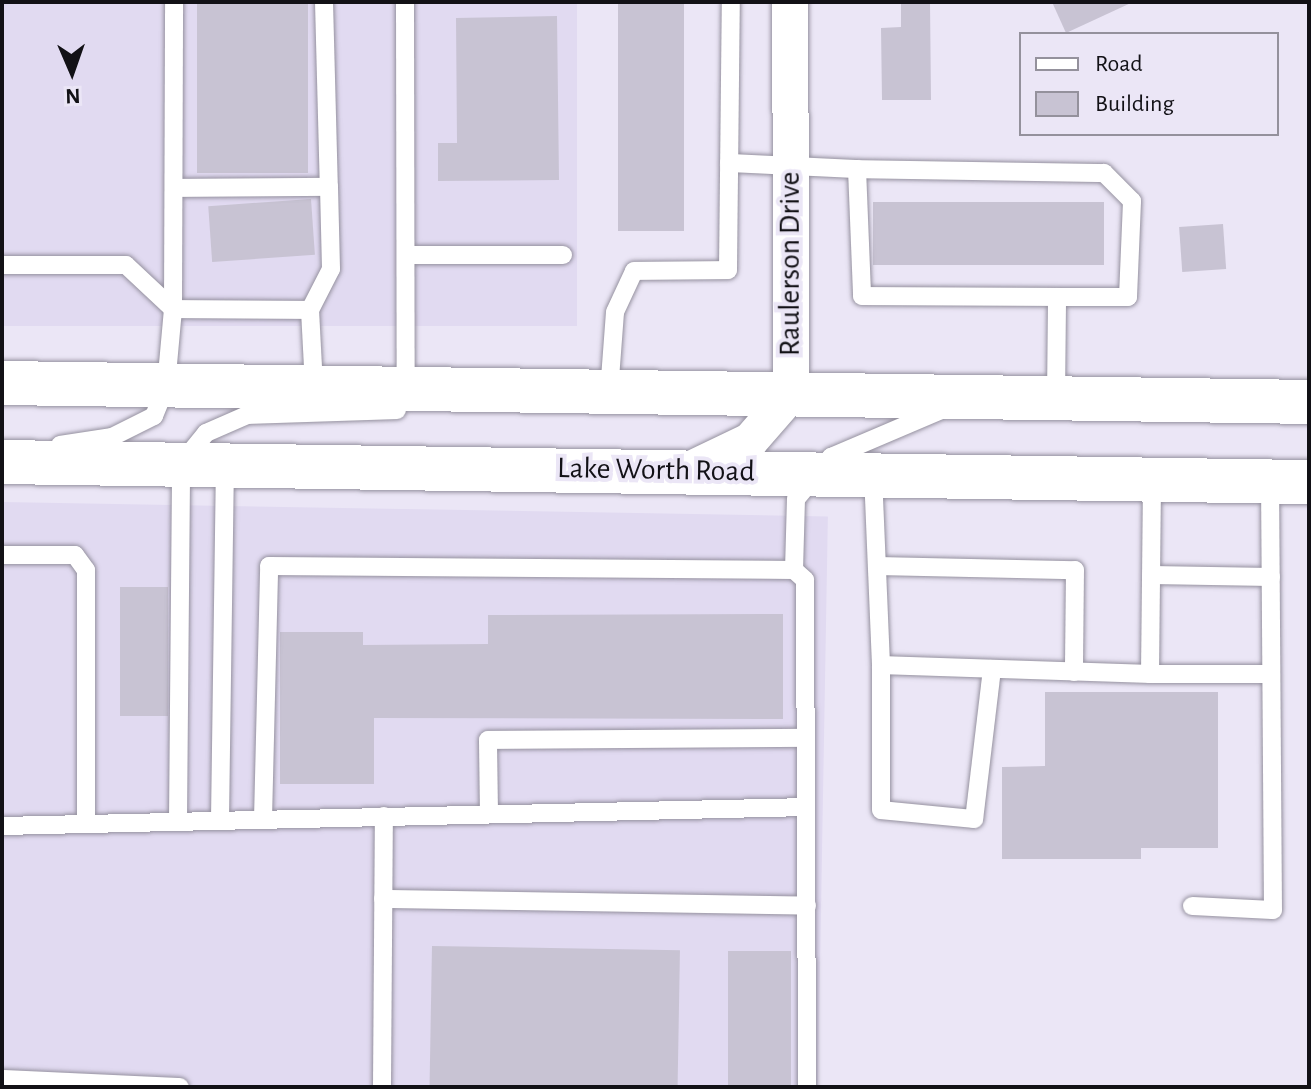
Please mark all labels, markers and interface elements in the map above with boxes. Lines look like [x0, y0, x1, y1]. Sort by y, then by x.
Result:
north arrow [32, 32, 112, 112]
legend [1019, 32, 1279, 136]
text: Road [1095, 52, 1143, 76]
text: N [65, 85, 81, 107]
text: Building [1095, 92, 1174, 116]
street label: Raulerson Drive [772, 172, 808, 356]
street label: Lake Worth Road [557, 450, 755, 490]

